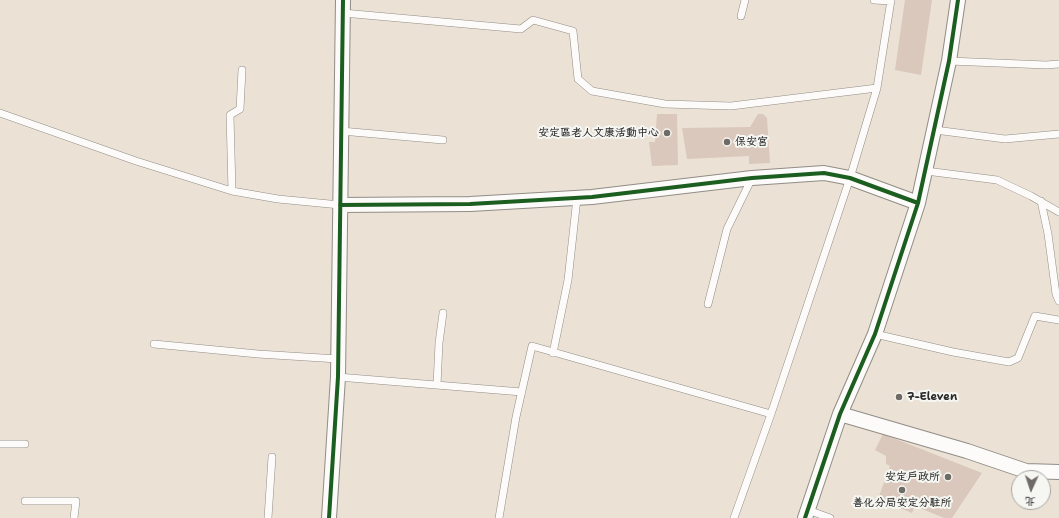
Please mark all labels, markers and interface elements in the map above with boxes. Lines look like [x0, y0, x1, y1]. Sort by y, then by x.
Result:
place label: 安定區老人文康活動中心 [538, 126, 659, 140]
marker: 安定區老人文康活動中心 [662, 128, 672, 138]
place label: 保安宮 [735, 135, 768, 149]
marker: 保安宮 [722, 137, 732, 147]
place label: 7-Eleven [907, 390, 957, 404]
marker: 7-Eleven [894, 392, 904, 402]
place label: 安定戶政所 [885, 470, 940, 484]
north arrow [1011, 470, 1051, 510]
marker: 安定戶政所 [943, 472, 953, 482]
marker: 善化分局安定分駐所 [897, 485, 907, 495]
text: 北 [1025, 494, 1036, 509]
place label: 善化分局安定分駐所 [853, 496, 951, 510]

